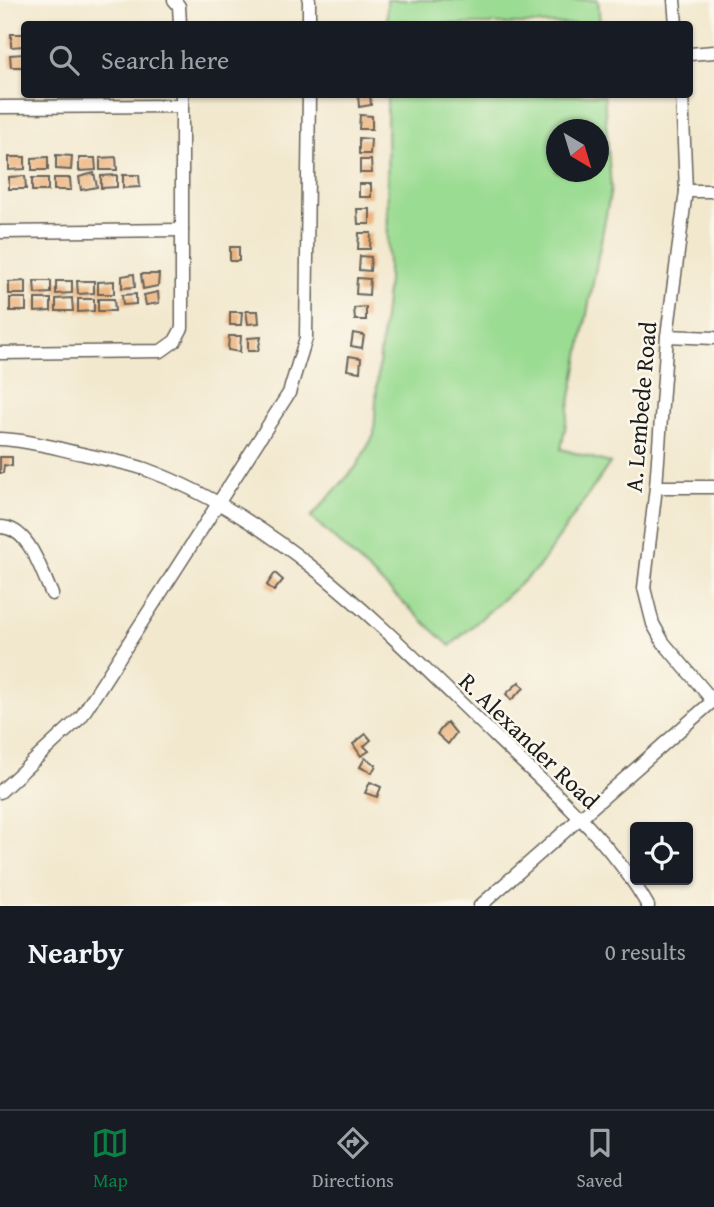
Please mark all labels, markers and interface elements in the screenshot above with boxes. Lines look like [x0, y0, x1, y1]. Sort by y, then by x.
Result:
search box [21, 21, 693, 98]
text: Search here [101, 40, 229, 79]
icon: search [45, 41, 83, 79]
north arrow [546, 119, 609, 182]
street label: A. Lembede Road [616, 320, 665, 494]
street label: R. Alexander Road [451, 664, 608, 817]
map controls [630, 822, 693, 885]
button: locate [630, 822, 693, 885]
text: Nearby [28, 930, 124, 974]
text: 0 results [605, 935, 686, 968]
tab: Map [91, 1124, 129, 1194]
tab: Directions [312, 1124, 394, 1194]
tab: Saved [577, 1124, 623, 1194]

